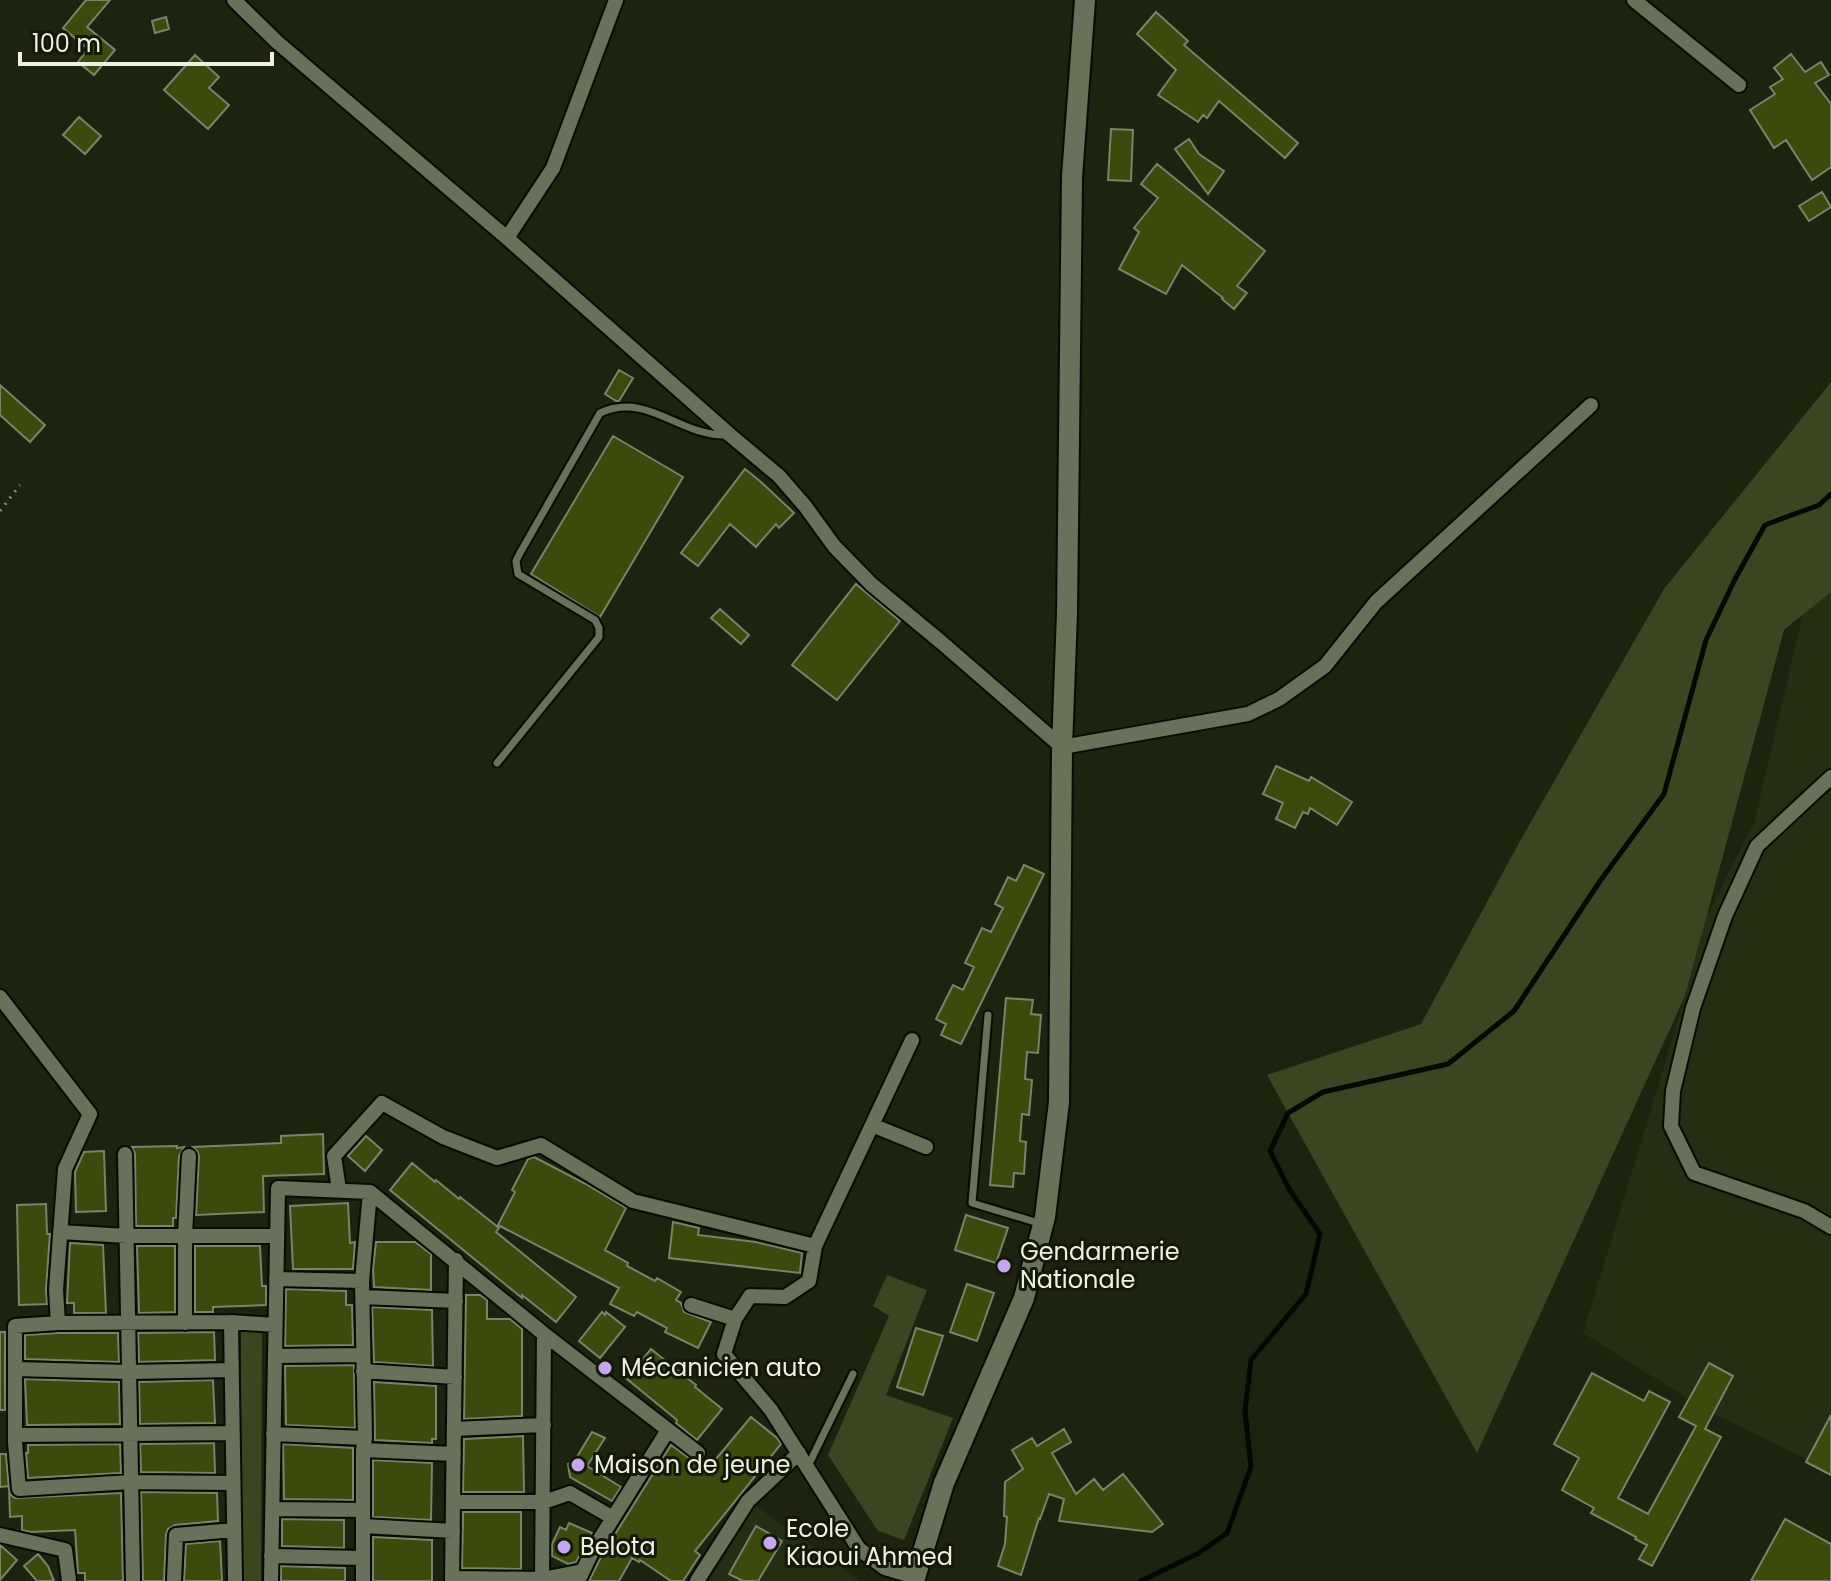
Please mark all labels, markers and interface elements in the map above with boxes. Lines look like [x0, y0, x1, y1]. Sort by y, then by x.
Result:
scale bar [20, 16, 272, 66]
text: 100 m [32, 27, 101, 60]
place label: Gendarmerie Nationale [1020, 1235, 1180, 1296]
marker: Gendarmerie Nationale [995, 1257, 1013, 1275]
place label: Mécanicien auto [621, 1351, 821, 1384]
marker: Mécanicien auto [596, 1359, 614, 1377]
place label: Maison de jeune [594, 1448, 790, 1481]
marker: Maison de jeune [569, 1456, 587, 1474]
place label: Ecole Kiaoui Ahmed [786, 1512, 953, 1573]
place label: Belota [580, 1530, 656, 1563]
marker: Ecole Kiaoui Ahmed [761, 1534, 779, 1552]
marker: Belota [555, 1538, 573, 1556]

